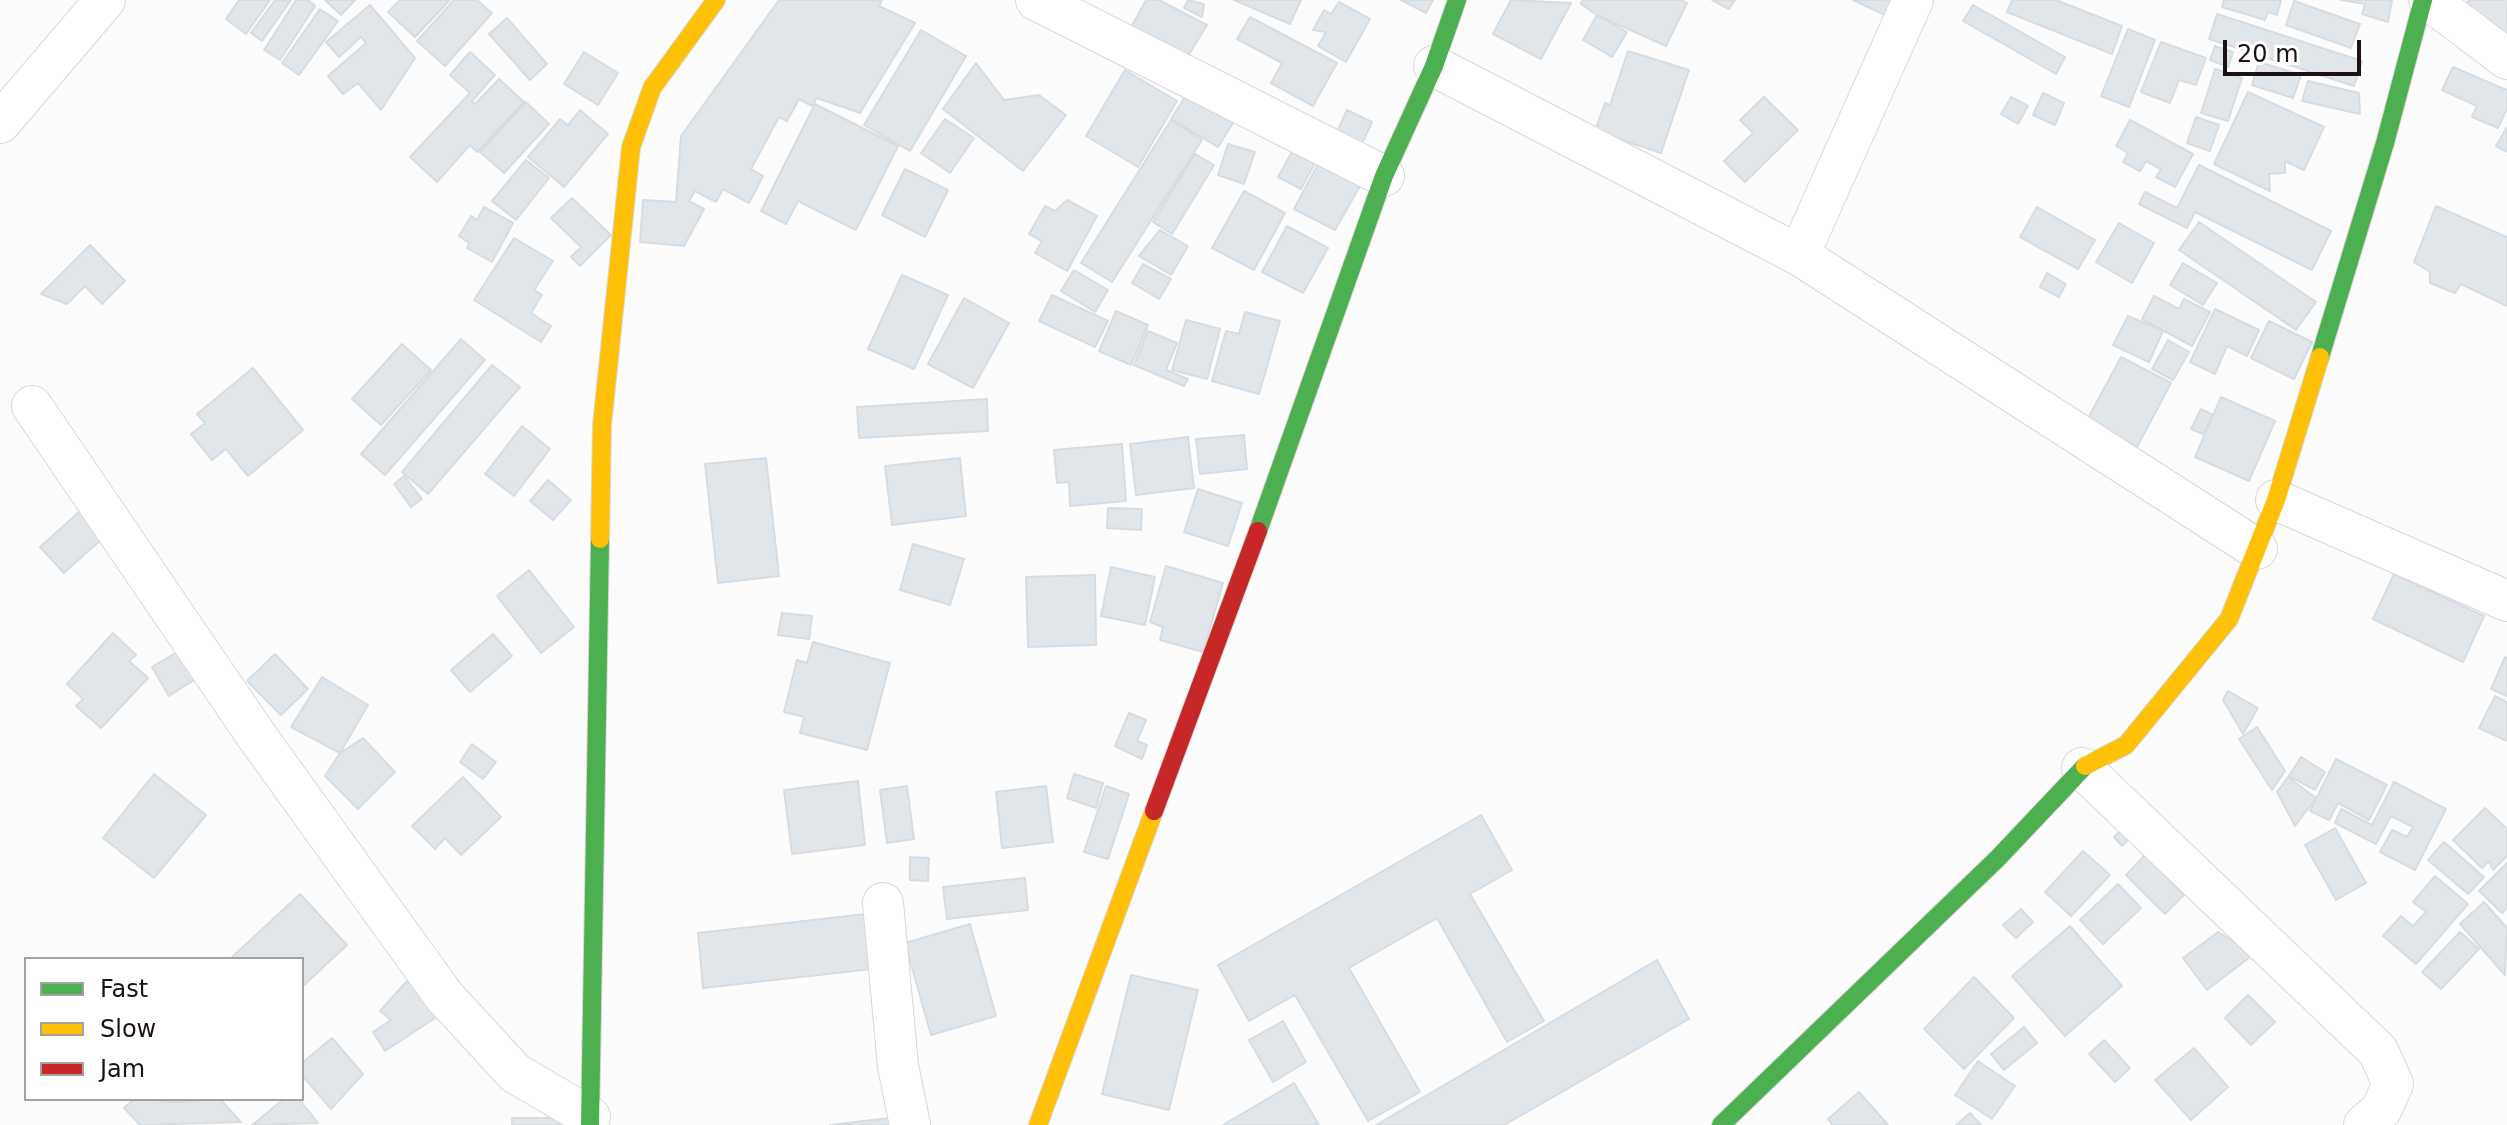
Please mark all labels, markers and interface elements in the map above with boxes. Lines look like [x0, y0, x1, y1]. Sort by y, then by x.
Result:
scale bar [2227, 24, 2365, 74]
text: 20 m [2237, 40, 2299, 68]
legend [24, 957, 304, 1101]
text: Fast [100, 975, 148, 1003]
text: Slow [100, 1015, 156, 1043]
text: Jam [100, 1055, 145, 1083]

